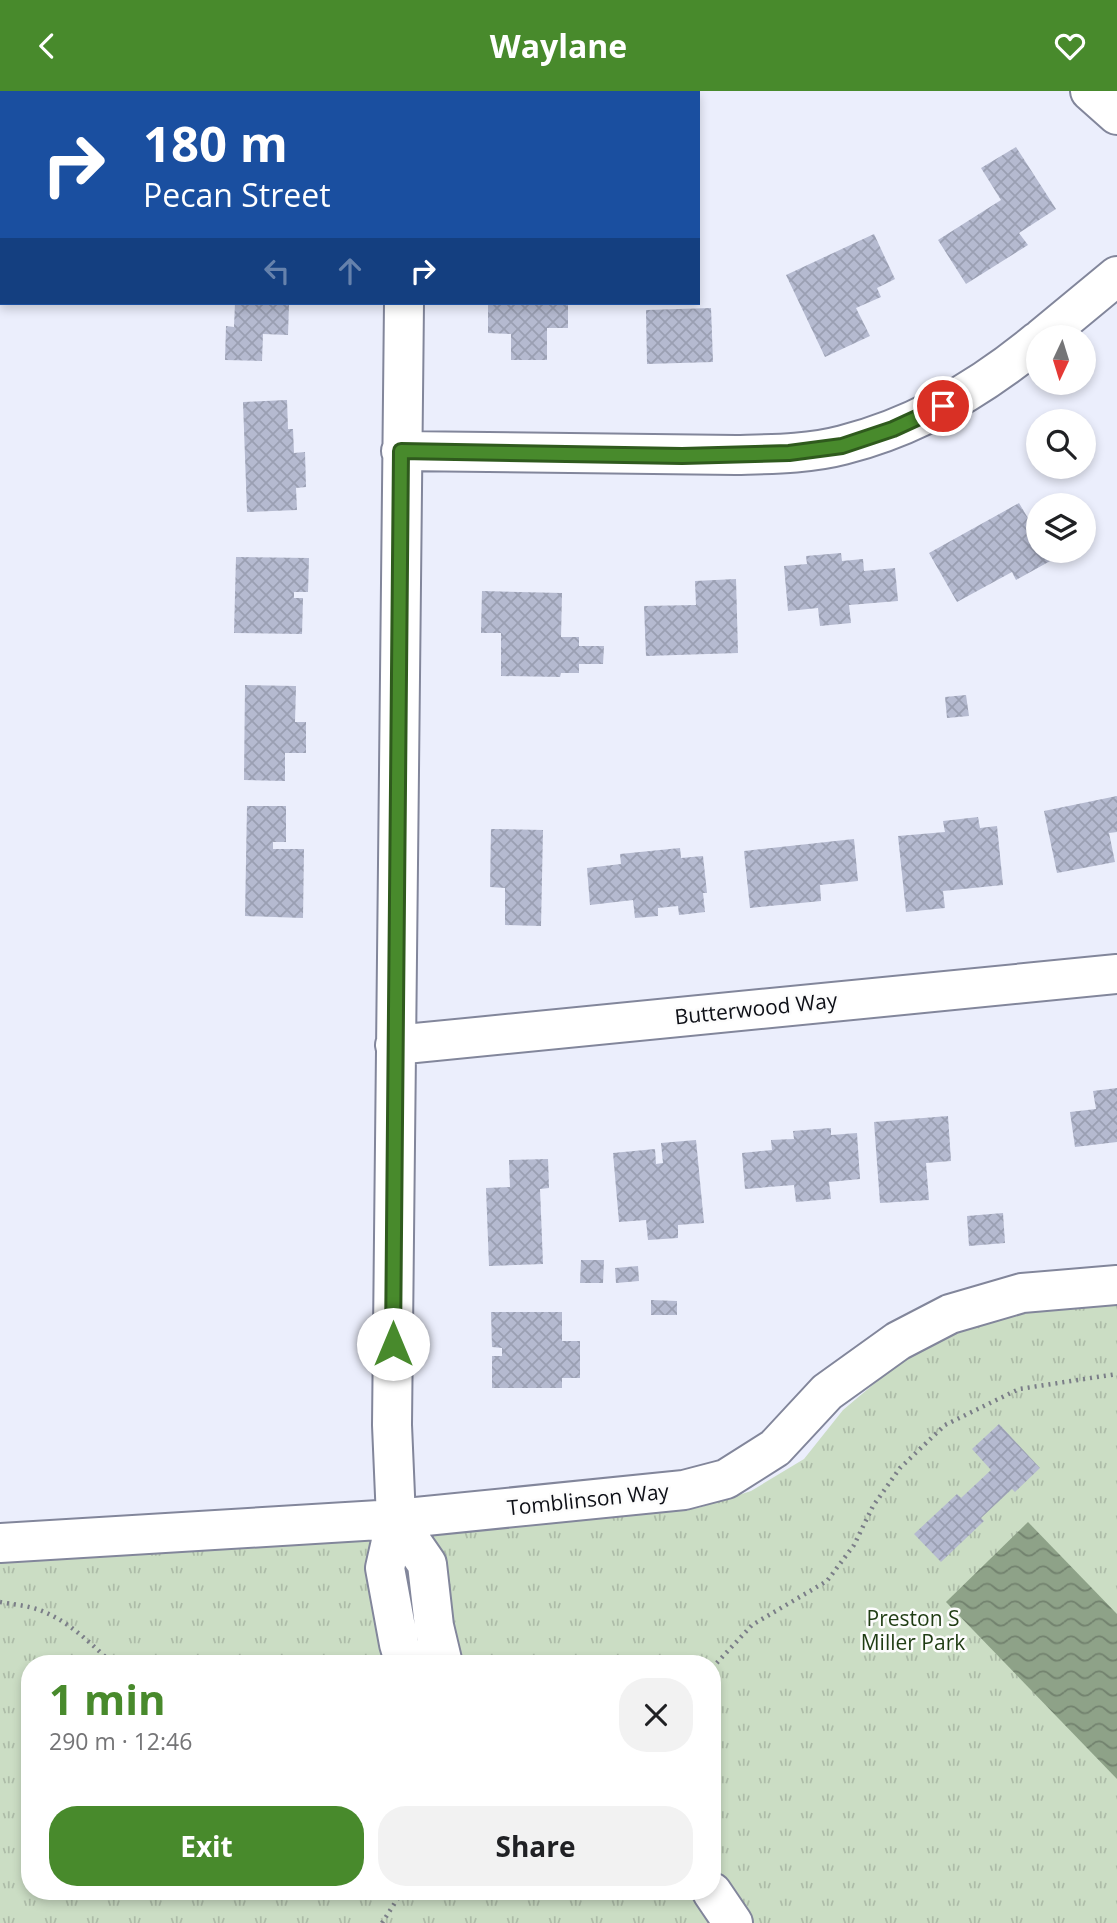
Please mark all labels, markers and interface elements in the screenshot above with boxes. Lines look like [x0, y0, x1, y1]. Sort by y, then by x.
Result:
text: Waylane [490, 24, 627, 67]
icon: back [28, 27, 66, 65]
icon: heart [1051, 27, 1089, 65]
text: 180 m [143, 110, 288, 176]
icon: right [28, 119, 119, 210]
text: Pecan Street [143, 173, 331, 216]
icon: left [258, 252, 296, 290]
icon: ahead [331, 252, 369, 290]
icon: right [404, 252, 442, 290]
north arrow [1026, 325, 1096, 395]
map controls [1026, 325, 1096, 563]
pin [913, 376, 973, 436]
icon: arrive [924, 387, 962, 425]
button: search [1026, 409, 1096, 479]
button: layers [1026, 493, 1096, 563]
street label: Butterwood Way [673, 986, 839, 1030]
position arrow [356, 1307, 430, 1381]
street label: Tomblinson Way [506, 1477, 671, 1521]
park label: Preston S Miller Park [861, 1604, 965, 1656]
text: 1 min [49, 1670, 166, 1727]
button: close [619, 1678, 693, 1752]
text: 290 m · 12:46 [49, 1725, 192, 1757]
button: Exit [49, 1806, 364, 1886]
button: Share [378, 1806, 693, 1886]

